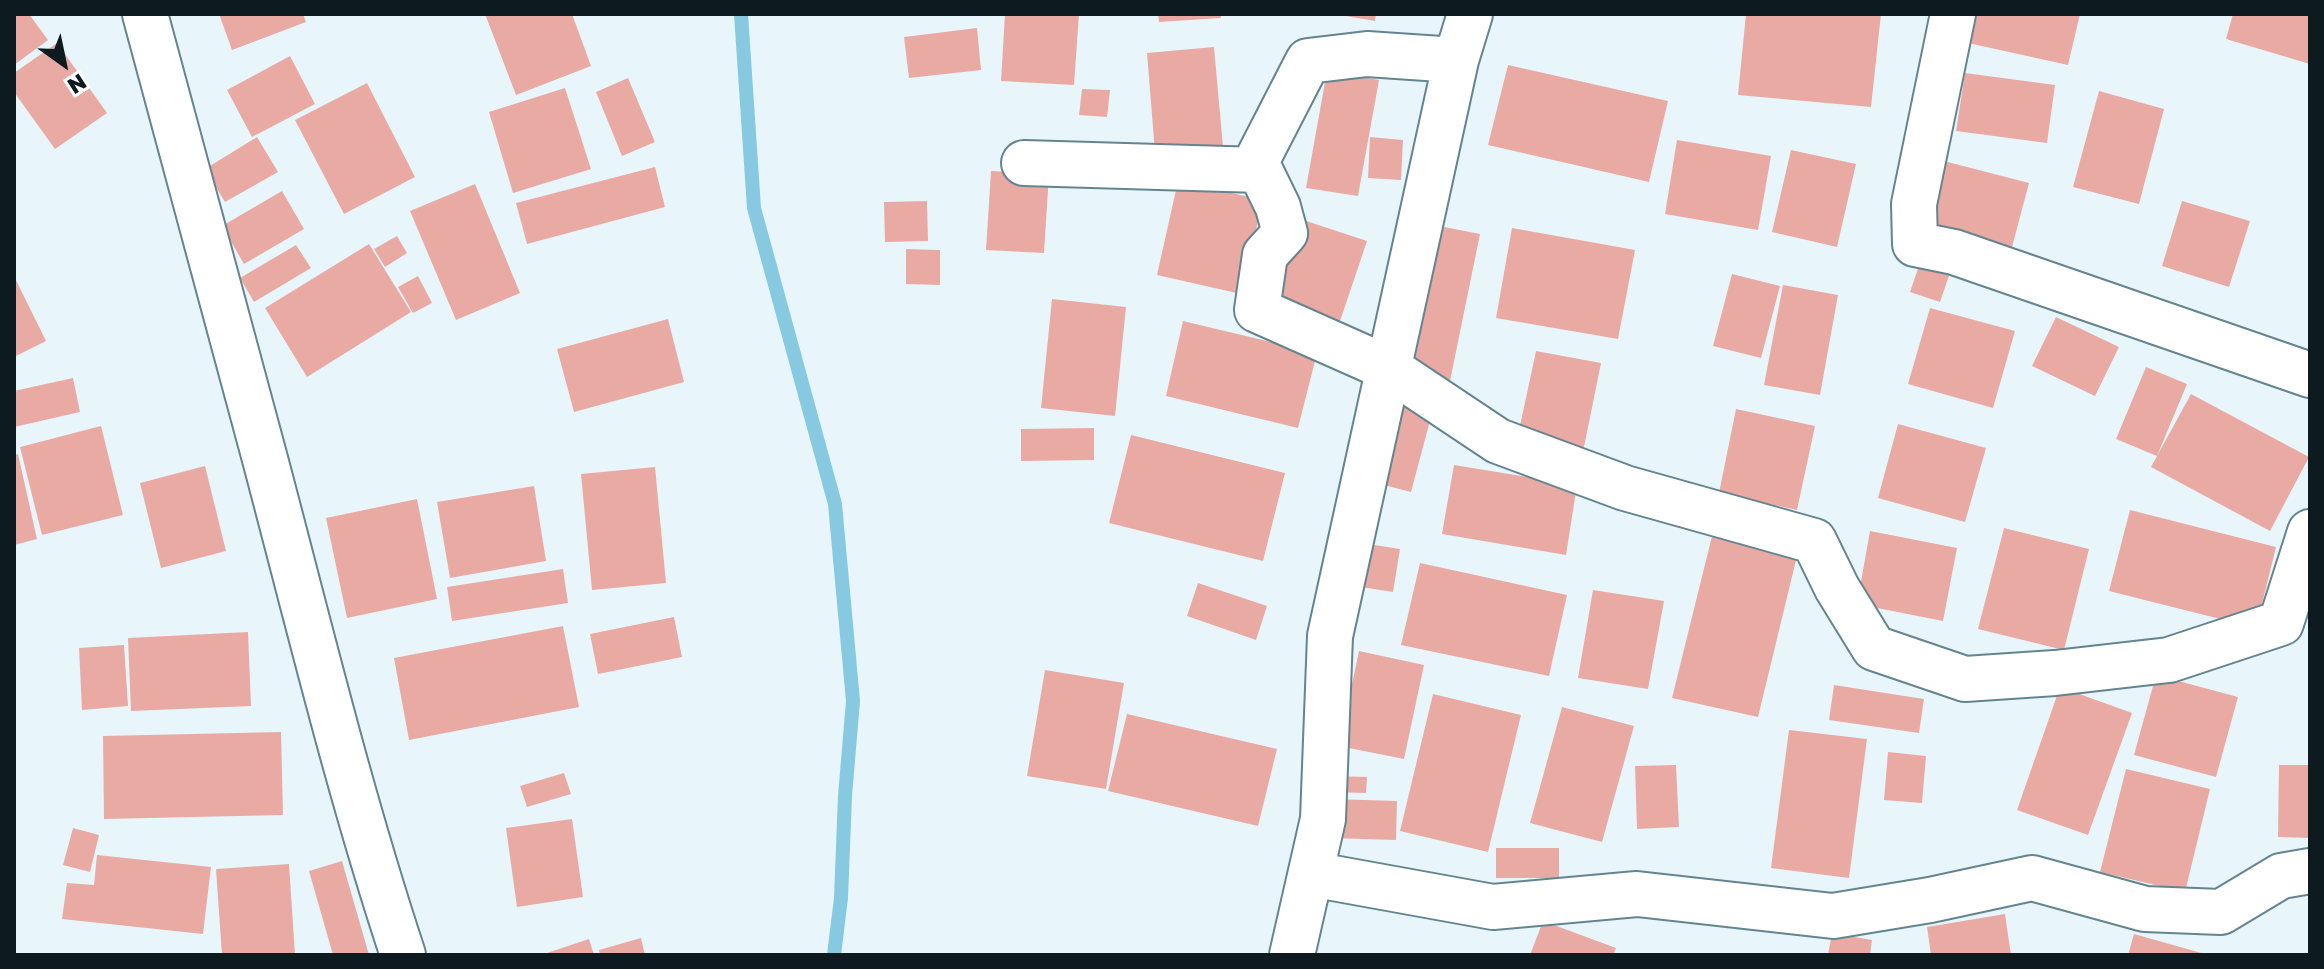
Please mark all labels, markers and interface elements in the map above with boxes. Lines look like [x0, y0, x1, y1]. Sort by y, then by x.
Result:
north arrow [24, 24, 104, 104]
text: N [63, 69, 92, 100]

